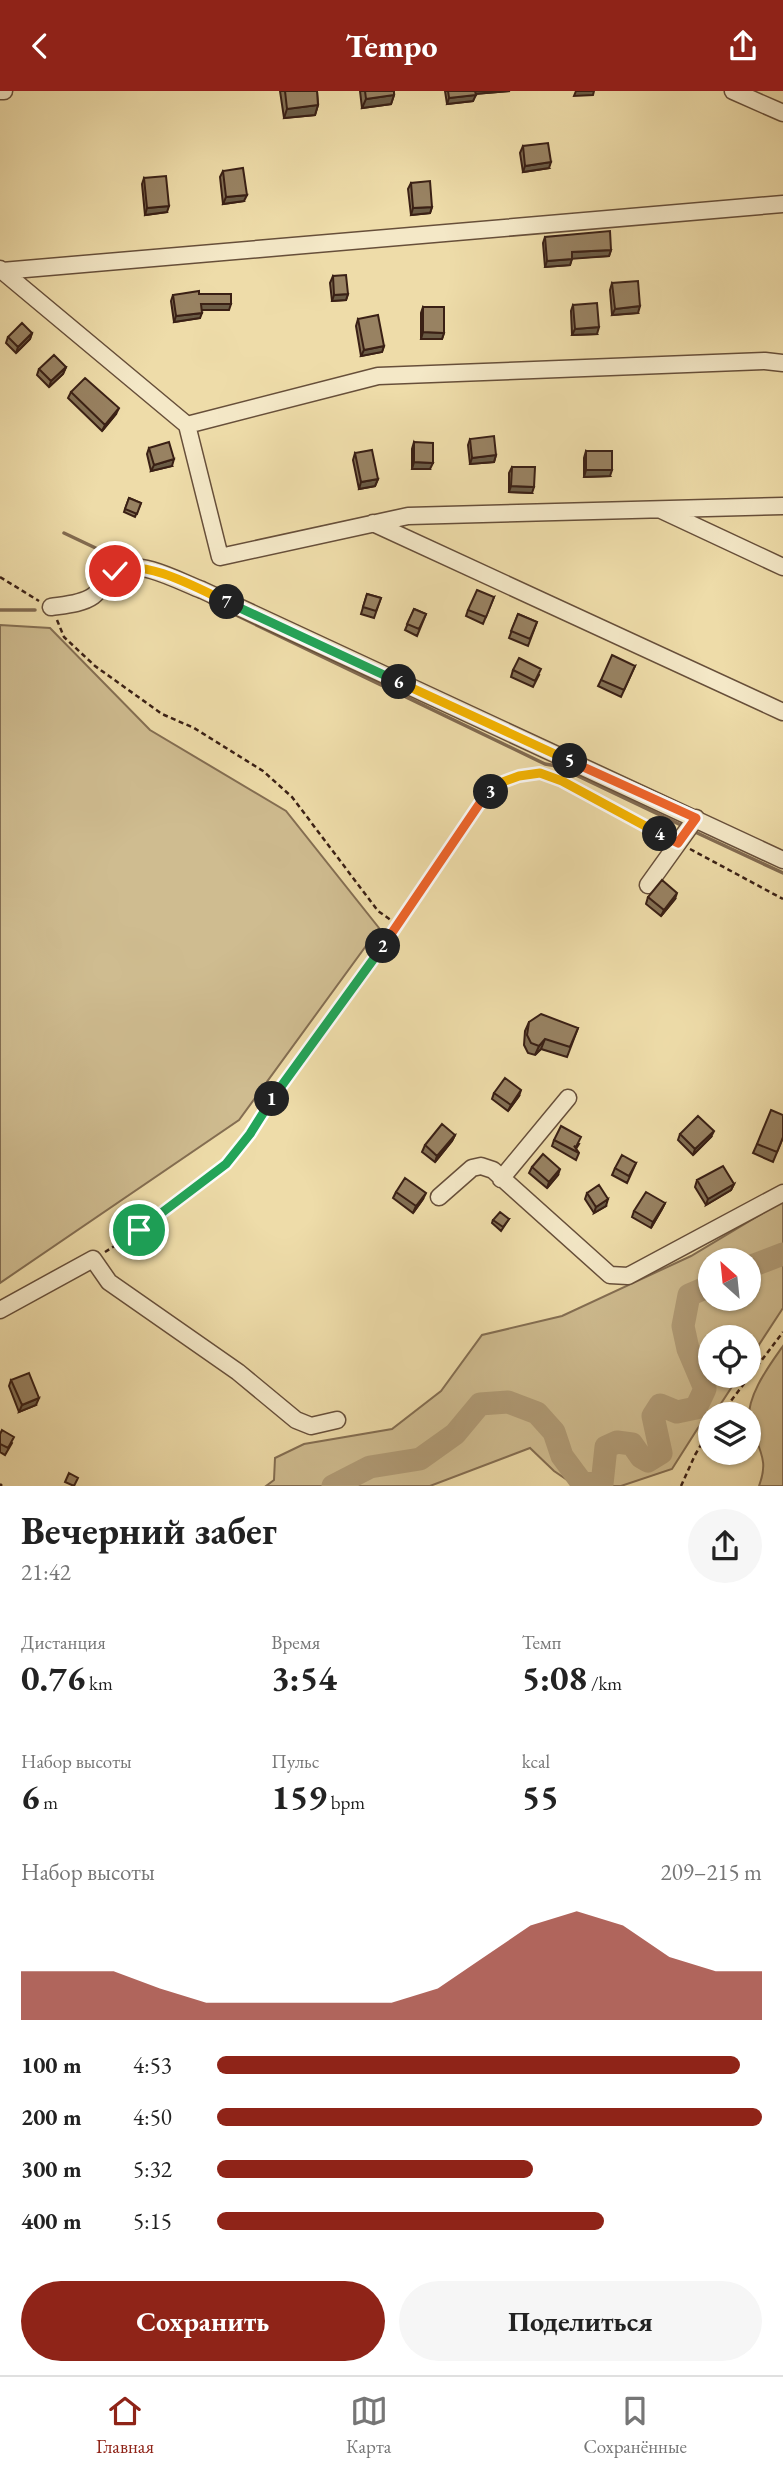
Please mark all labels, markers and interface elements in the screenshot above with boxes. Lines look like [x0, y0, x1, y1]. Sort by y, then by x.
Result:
text: Tempo [345, 25, 438, 67]
icon: back [21, 27, 59, 65]
icon: share [724, 27, 762, 65]
pin [85, 541, 145, 601]
icon: check [96, 552, 134, 590]
pin: 7 [210, 585, 244, 619]
text: 7 [221, 589, 232, 614]
pin: 6 [382, 665, 416, 699]
text: 6 [393, 669, 404, 694]
pin: 5 [552, 743, 588, 779]
text: 5 [564, 748, 575, 773]
pin: 3 [474, 775, 508, 809]
text: 3 [485, 779, 496, 804]
pin: 4 [642, 817, 678, 851]
text: 4 [654, 821, 665, 846]
pin: 2 [366, 929, 400, 963]
text: 2 [377, 933, 388, 958]
pin: 1 [254, 1081, 290, 1117]
text: 1 [266, 1086, 277, 1111]
pin [109, 1200, 169, 1260]
icon: arrive [120, 1211, 158, 1249]
north arrow [698, 1248, 761, 1311]
map controls [698, 1248, 761, 1465]
button: locate [698, 1325, 761, 1388]
button: layers [698, 1402, 761, 1465]
text: Вечерний забег [21, 1506, 277, 1555]
button: share [688, 1509, 762, 1583]
text: 21:42 [21, 1557, 71, 1587]
text: Дистанция [21, 1630, 106, 1655]
text: Время [271, 1630, 320, 1655]
text: Темп [522, 1630, 561, 1655]
text: 0.76 [21, 1655, 85, 1700]
text: 3:54 [271, 1655, 337, 1700]
text: 5:08 [522, 1655, 587, 1700]
text: km [85, 1671, 113, 1696]
text: /km [587, 1671, 622, 1696]
text: Набор высоты [21, 1749, 132, 1774]
text: Пульс [271, 1749, 319, 1774]
text: kcal [522, 1749, 550, 1774]
text: 6 [21, 1774, 40, 1819]
text: 159 [271, 1774, 327, 1819]
text: 55 [522, 1774, 559, 1819]
text: m [40, 1790, 58, 1815]
text: bpm [327, 1790, 365, 1815]
text: Набор высоты [21, 1857, 155, 1887]
text: 209–215 m [661, 1857, 762, 1887]
text: 100 m [21, 2050, 82, 2080]
text: 4:53 [133, 2050, 172, 2080]
text: 200 m [21, 2102, 82, 2132]
text: 4:50 [133, 2102, 172, 2132]
text: 300 m [21, 2154, 82, 2184]
text: 5:32 [133, 2154, 172, 2184]
text: 400 m [21, 2206, 82, 2236]
text: 5:15 [133, 2206, 172, 2236]
button: Сохранить [21, 2281, 385, 2361]
button: Поделиться [399, 2281, 762, 2361]
tab: Главная [96, 2392, 154, 2459]
tab: Карта [346, 2392, 391, 2459]
tab: Сохранённые [583, 2392, 687, 2459]

